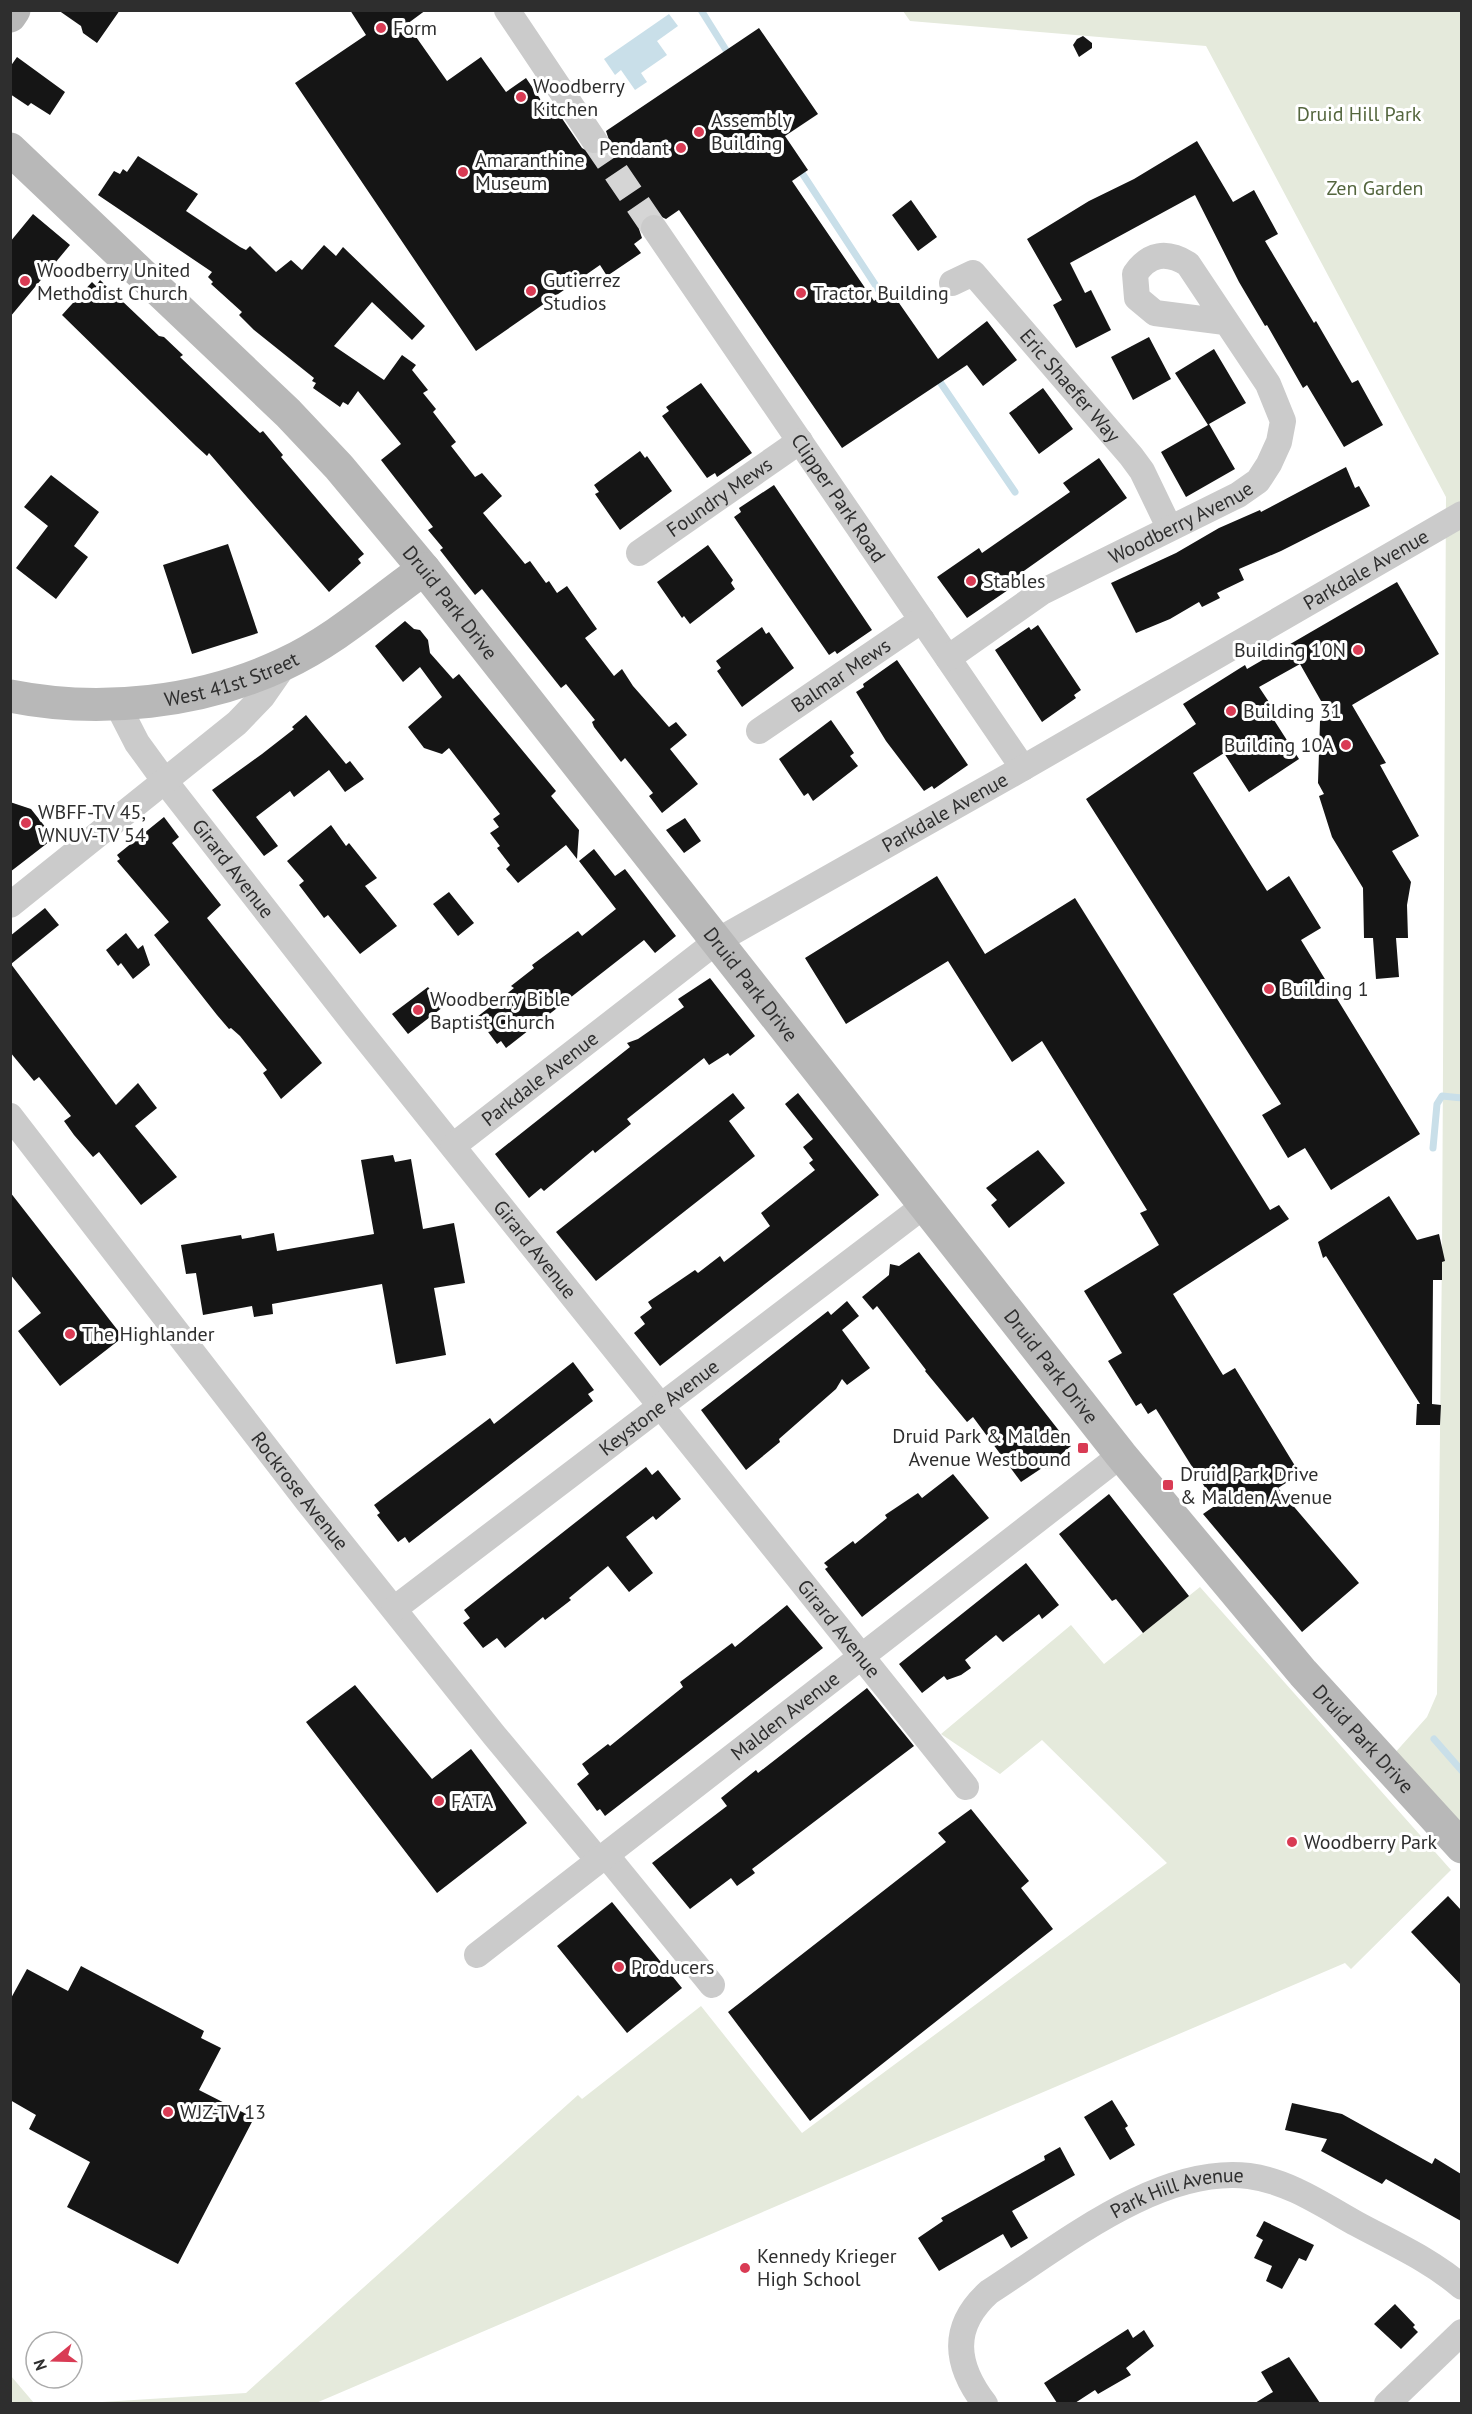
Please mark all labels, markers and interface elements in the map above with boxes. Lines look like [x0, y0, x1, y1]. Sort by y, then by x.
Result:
place label: Form [393, 15, 437, 41]
marker: Form [374, 21, 388, 35]
place label: Woodberry Kitchen [533, 73, 625, 122]
marker: Woodberry Kitchen [514, 90, 528, 104]
park label: Druid Hill Park [1297, 101, 1422, 127]
place label: Assembly Building [711, 107, 793, 156]
marker: Assembly Building [692, 125, 706, 139]
place label: Pendant [599, 135, 669, 161]
marker: Pendant [674, 141, 688, 155]
place label: Amaranthine Museum [475, 147, 585, 196]
marker: Amaranthine Museum [456, 165, 470, 179]
park label: Zen Garden [1326, 175, 1424, 201]
place label: Woodberry United Methodist Church [37, 257, 190, 306]
place label: Gutierrez Studios [543, 267, 621, 316]
marker: Woodberry United Methodist Church [18, 274, 32, 288]
place label: Tractor Building [813, 280, 949, 306]
marker: Gutierrez Studios [524, 284, 538, 298]
marker: Tractor Building [794, 286, 808, 300]
street label: Eric Shaefer Way [1014, 323, 1127, 448]
street label: Clipper Park Road [785, 429, 892, 567]
street label: Foundry Mews [661, 451, 777, 543]
street label: Woodberry Avenue [1104, 475, 1258, 570]
street label: Parkdale Avenue [1299, 523, 1433, 616]
street label: Druid Park Drive [397, 540, 503, 665]
place label: Stables [983, 568, 1046, 594]
marker: Stables [964, 574, 978, 588]
street label: Balmar Mews [786, 632, 896, 718]
place label: Building 10N [1234, 637, 1346, 663]
marker: Building 10N [1351, 643, 1365, 657]
street label: West 41st Street [162, 646, 303, 712]
place label: Building 31 [1243, 698, 1342, 724]
marker: Building 31 [1224, 704, 1238, 718]
place label: Building 10A [1224, 732, 1334, 758]
marker: Building 10A [1339, 738, 1353, 752]
street label: Parkdale Avenue [877, 766, 1013, 858]
place label: WBFF-TV 45, WNUV-TV 54 [38, 799, 146, 848]
street label: Girard Avenue [186, 814, 280, 924]
marker: WBFF-TV 45, WNUV-TV 54 [19, 816, 33, 830]
street label: Druid Park Drive [698, 922, 804, 1047]
place label: Building 1 [1281, 976, 1369, 1002]
marker: Building 1 [1262, 982, 1276, 996]
place label: Woodberry Bible Baptist Church [430, 986, 570, 1035]
marker: Woodberry Bible Baptist Church [411, 1003, 425, 1017]
street label: Parkdale Avenue [476, 1025, 603, 1132]
street label: Girard Avenue [488, 1195, 582, 1304]
street label: Druid Park Drive [998, 1304, 1104, 1429]
place label: The Highlander [82, 1321, 215, 1347]
marker: The Highlander [63, 1327, 77, 1341]
street label: Keystone Avenue [594, 1353, 724, 1461]
place label: Druid Park & Malden Avenue Westbound [892, 1423, 1071, 1472]
street label: Rockrose Avenue [245, 1426, 354, 1556]
marker: Druid Park & Malden Avenue Westbound [1076, 1441, 1090, 1455]
place label: Druid Park Drive & Malden Avenue [1180, 1461, 1332, 1510]
marker: Druid Park Drive & Malden Avenue [1161, 1478, 1175, 1492]
street label: Girard Avenue [792, 1574, 886, 1683]
street label: Malden Avenue [725, 1665, 845, 1766]
street label: Druid Park Drive [1307, 1679, 1420, 1799]
place label: FATA [451, 1788, 493, 1814]
marker: FATA [432, 1794, 446, 1808]
place label: Woodberry Park [1304, 1829, 1438, 1855]
marker: Woodberry Park [1285, 1835, 1299, 1849]
place label: Producers [631, 1954, 714, 1980]
marker: Producers [612, 1960, 626, 1974]
place label: WJZ-TV 13 [180, 2099, 266, 2125]
marker: WJZ-TV 13 [161, 2105, 175, 2119]
street label: Park Hill Avenue [1105, 2162, 1244, 2224]
place label: Kennedy Krieger High School [757, 2243, 897, 2292]
marker: Kennedy Krieger High School [738, 2261, 752, 2275]
north arrow [24, 2330, 84, 2390]
text: N [29, 2357, 51, 2373]

